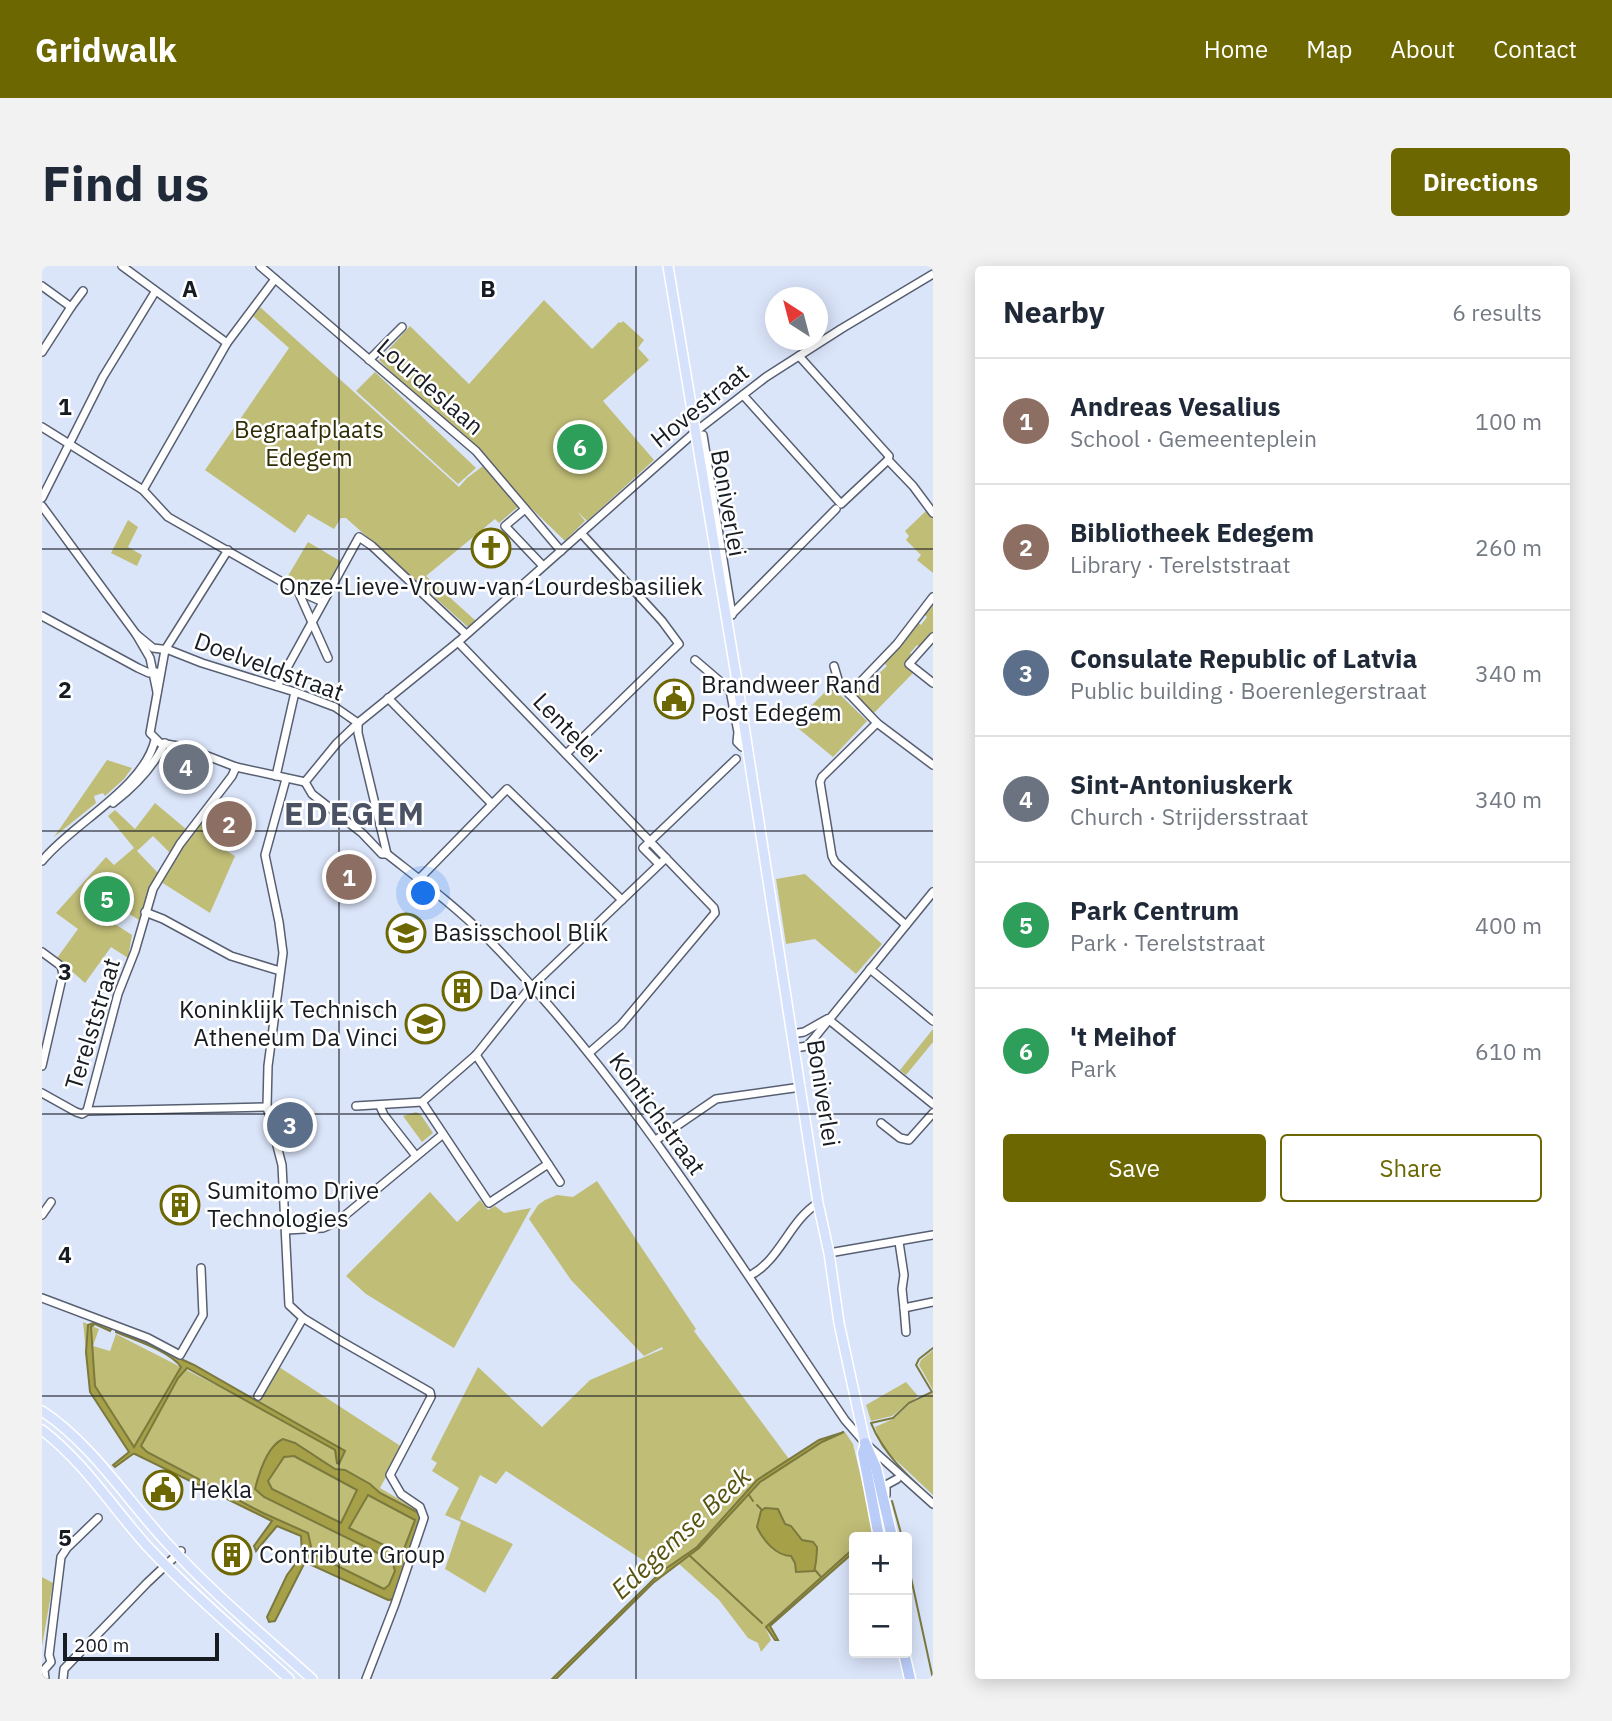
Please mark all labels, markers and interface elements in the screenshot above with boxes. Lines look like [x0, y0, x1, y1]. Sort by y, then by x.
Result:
text: Gridwalk [35, 28, 177, 71]
text: Home [1204, 33, 1268, 65]
text: Map [1306, 33, 1352, 65]
text: About [1390, 33, 1455, 65]
text: Contact [1493, 33, 1577, 65]
button: Directions [1391, 148, 1570, 216]
text: Find us [42, 151, 209, 214]
text: A [182, 273, 198, 303]
text: B [480, 273, 496, 303]
north arrow [765, 287, 828, 350]
text: Nearby [1003, 292, 1105, 331]
text: 6 results [1452, 297, 1542, 327]
street label: Lourdeslaan [370, 331, 491, 442]
street label: Hovestraat [644, 356, 755, 455]
text: Andreas Vesalius [1070, 389, 1281, 423]
text: 1 [58, 391, 72, 421]
text: 1 [1019, 406, 1033, 436]
text: 100 m [1475, 406, 1542, 436]
park label: Begraafplaats Edegem [234, 413, 384, 473]
pin: 6 [557, 421, 603, 473]
text: School · Gemeenteplein [1070, 423, 1317, 453]
street label: Boniverlei [704, 447, 754, 559]
text: Bibliotheek Edegem [1070, 515, 1314, 549]
church icon: Onze-Lieve-Vrouw-van-Lourdesbasiliek [470, 527, 512, 569]
text: 2 [1019, 532, 1033, 562]
text: 260 m [1475, 532, 1542, 562]
text: Library · Terelststraat [1070, 549, 1290, 579]
place label: Onze-Lieve-Vrouw-van-Lourdesbasiliek [279, 570, 703, 602]
street label: Doelveldstraat [190, 624, 349, 708]
text: Consulate Republic of Latvia [1070, 641, 1417, 675]
text: 3 [1019, 658, 1033, 688]
text: 340 m [1475, 658, 1542, 688]
place label: Brandweer Rand Post Edegem [701, 668, 880, 728]
text: 2 [58, 674, 72, 704]
text: Public building · Boerenlegerstraat [1070, 675, 1427, 705]
public building icon: Brandweer Rand Post Edegem [653, 678, 695, 720]
street label: Lentelei [526, 685, 609, 769]
pin: 4 [163, 741, 209, 793]
text: Sint-Antoniuskerk [1070, 767, 1293, 801]
text: 4 [1019, 784, 1033, 814]
text: 340 m [1475, 784, 1542, 814]
district label: EDEGEM [284, 792, 426, 834]
pin: 2 [206, 798, 252, 850]
text: Church · Strijdersstraat [1070, 801, 1309, 831]
pin: 1 [326, 851, 372, 903]
pin: 5 [84, 873, 130, 925]
your location [406, 876, 440, 910]
text: Park Centrum [1070, 893, 1239, 927]
text: 5 [1019, 910, 1033, 940]
text: 400 m [1475, 910, 1542, 940]
school or university icon: Basisschool Blik [385, 912, 427, 954]
place label: Basisschool Blik [433, 916, 608, 948]
text: Park · Terelststraat [1070, 927, 1266, 957]
street label: Terelststraat [57, 954, 127, 1094]
text: 3 [58, 956, 72, 986]
building icon: Da Vinci [441, 970, 483, 1012]
place label: Da Vinci [489, 974, 576, 1006]
place label: Koninklijk Technisch Atheneum Da Vinci [179, 993, 398, 1053]
school or university icon: Koninklijk Technisch Atheneum Da Vinci [404, 1003, 446, 1045]
text: 't Meihof [1070, 1019, 1176, 1053]
text: 6 [1019, 1036, 1033, 1066]
text: 610 m [1475, 1036, 1542, 1066]
street label: Boniverlei [800, 1037, 848, 1149]
street label: Kontichstraat [602, 1046, 713, 1181]
text: Park [1070, 1053, 1117, 1083]
pin: 3 [267, 1099, 313, 1151]
button: Save [1003, 1134, 1266, 1202]
button: Share [1280, 1134, 1542, 1202]
place label: Sumitomo Drive Technologies [207, 1174, 379, 1234]
building icon: Sumitomo Drive Technologies [159, 1184, 201, 1226]
text: 4 [58, 1239, 72, 1269]
water label: Edegemse Beek [603, 1458, 758, 1606]
public building icon: Hekla [142, 1469, 184, 1511]
place label: Hekla [190, 1473, 252, 1505]
text: 5 [58, 1522, 72, 1552]
map controls [849, 1532, 912, 1658]
button: + [849, 1532, 912, 1595]
building icon: Contribute Group [211, 1534, 253, 1576]
place label: Contribute Group [259, 1538, 445, 1570]
button: − [849, 1595, 912, 1658]
scale bar [63, 1630, 219, 1662]
text: 200 m [74, 1633, 129, 1657]

